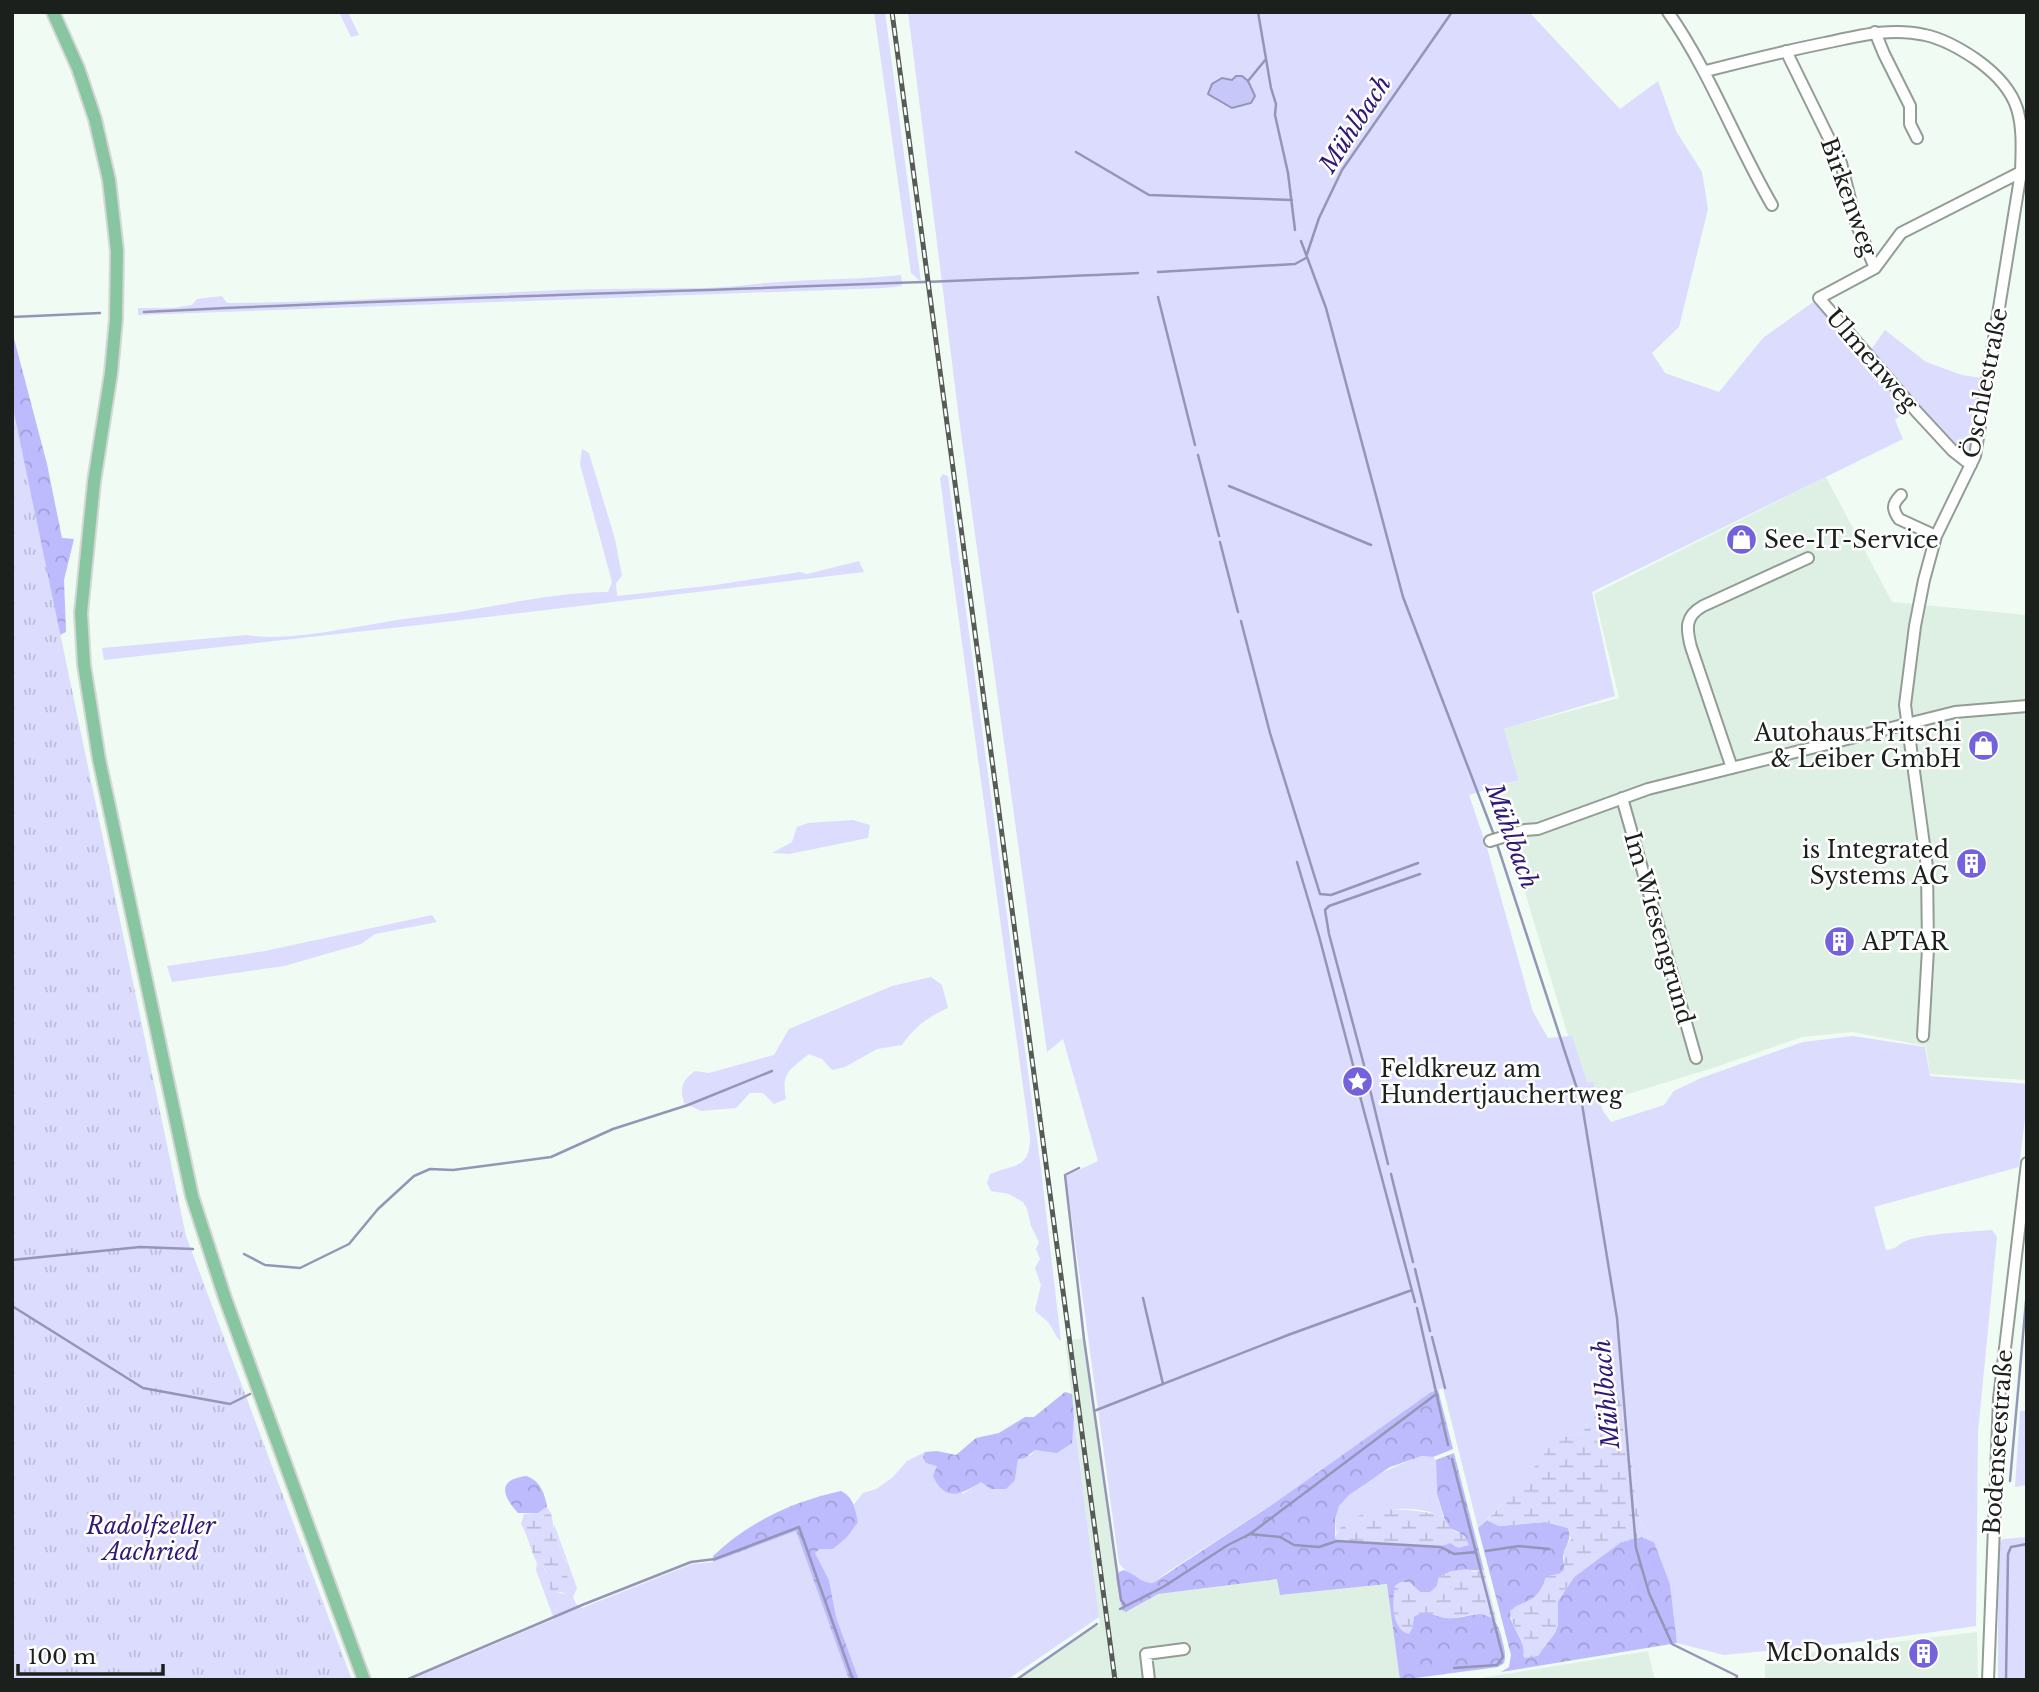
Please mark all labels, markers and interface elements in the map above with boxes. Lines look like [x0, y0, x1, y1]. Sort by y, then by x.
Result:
water label: Mühlbach [1312, 70, 1397, 179]
street label: Birkenweg [1815, 134, 1884, 260]
street label: Ulmenweg [1820, 303, 1924, 417]
street label: Öschlestraße [1956, 305, 2013, 461]
shop icon: See-IT-Service [1724, 523, 1758, 557]
place label: See-IT-Service [1764, 526, 1939, 554]
place label: Autohaus Fritschi & Leiber GmbH [1753, 719, 1961, 773]
shop icon: Autohaus Fritschi & Leiber GmbH [1967, 729, 2001, 763]
water label: Mühlbach [1479, 778, 1544, 893]
street label: Im Wiesengrund [1618, 829, 1700, 1027]
place label: is Integrated Systems AG [1802, 836, 1949, 890]
building icon: is Integrated Systems AG [1955, 846, 1989, 880]
building icon: APTAR [1822, 925, 1856, 959]
place label: APTAR [1861, 928, 1949, 956]
place label: Feldkreuz am Hundertjauchertweg [1380, 1055, 1623, 1109]
place icon: Feldkreuz am Hundertjauchertweg [1340, 1065, 1374, 1099]
water label: Mühlbach [1587, 1338, 1625, 1451]
street label: Bodenseestraße [1978, 1348, 2018, 1536]
park label: Radolfzeller Aachried [85, 1512, 217, 1566]
scale bar [18, 1632, 163, 1676]
building icon: McDonalds [1906, 1636, 1940, 1670]
place label: McDonalds [1766, 1639, 1900, 1667]
text: 100 m [28, 1644, 96, 1670]

